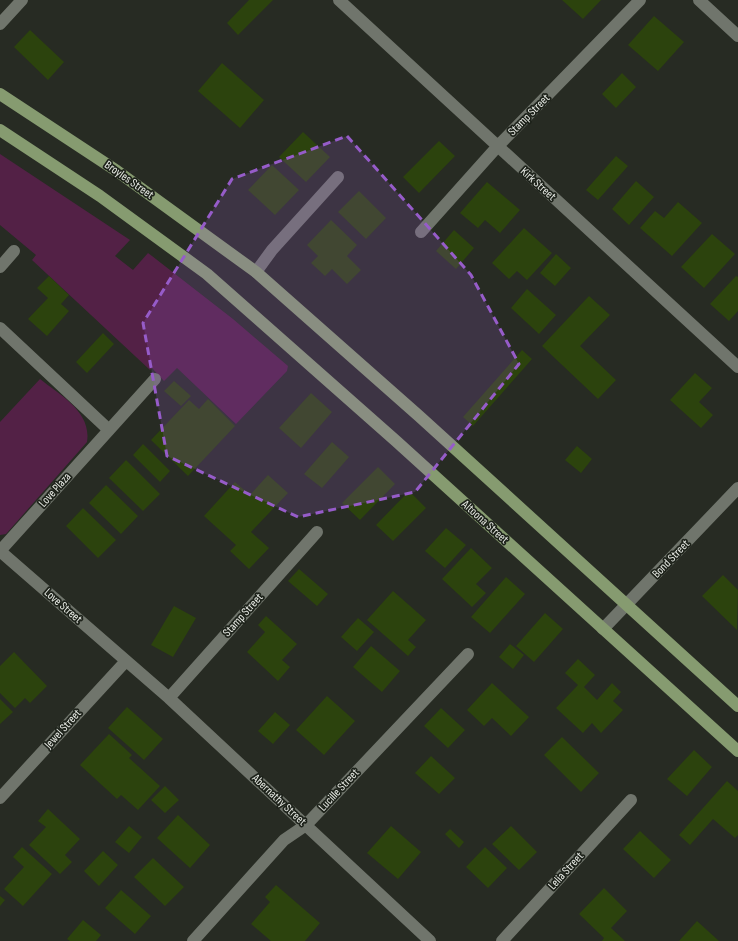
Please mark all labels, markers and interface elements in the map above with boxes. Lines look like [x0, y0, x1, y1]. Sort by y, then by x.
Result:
street label: Stamp Street [505, 91, 553, 139]
street label: Broyles Street [101, 158, 157, 203]
street label: Kirk Street [517, 164, 559, 204]
street label: Love Plaza [36, 469, 75, 510]
street label: Altoona Street [458, 496, 512, 547]
street label: Bond Street [649, 536, 693, 581]
street label: Love Street [41, 585, 85, 627]
street label: Stamp Street [220, 590, 267, 640]
street label: Jewel Street [41, 706, 85, 753]
street label: Lucille Street [315, 765, 363, 815]
street label: Abernathy Street [248, 770, 310, 829]
street label: Lelia Street [545, 849, 587, 893]

